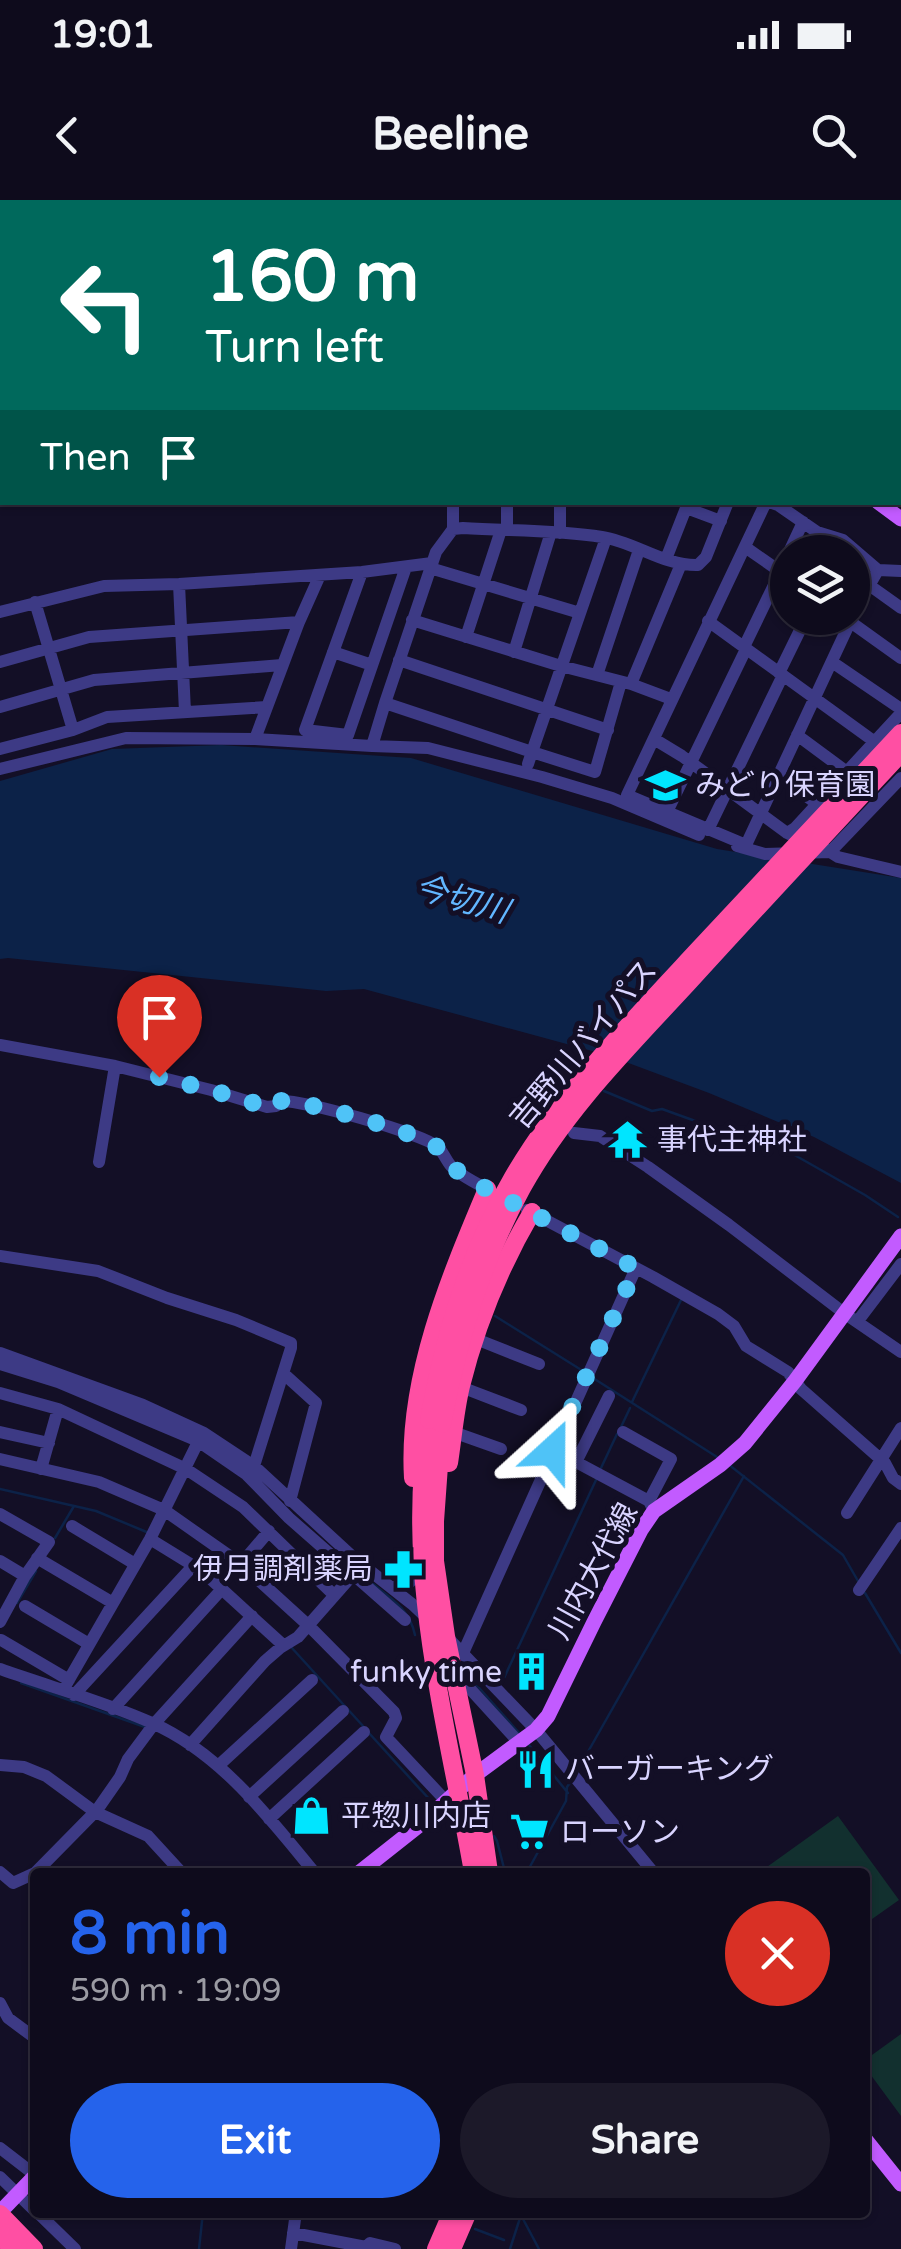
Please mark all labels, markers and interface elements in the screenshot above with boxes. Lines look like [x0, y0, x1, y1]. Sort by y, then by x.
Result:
text: 19:01 [50, 12, 155, 58]
icon: back [40, 108, 95, 163]
text: Beeline [372, 108, 529, 162]
icon: search [806, 108, 861, 163]
text: 160 m [205, 236, 419, 320]
icon: left [40, 240, 170, 370]
text: Turn left [205, 321, 384, 375]
icon: arrive [151, 430, 206, 485]
text: Then [40, 435, 131, 481]
map controls [770, 535, 870, 635]
button: layers [770, 535, 870, 635]
school or university icon: みどり保育園 [644, 764, 686, 806]
place label: みどり保育園 [695, 767, 875, 804]
water label: 今切川 [410, 868, 516, 932]
street label: 吉野川バイパス [502, 952, 665, 1136]
pin [117, 975, 202, 1078]
icon: arrive [132, 990, 187, 1045]
temple icon: 事代主神社 [606, 1119, 648, 1161]
place label: 事代主神社 [657, 1122, 807, 1159]
position arrow [500, 1399, 604, 1503]
street label: 川内大代線 [541, 1497, 646, 1646]
pharmacy icon: 伊月調剤薬局 [382, 1548, 424, 1590]
place label: 伊月調剤薬局 [193, 1551, 373, 1588]
building icon: funky time [511, 1651, 553, 1693]
place label: funky time [350, 1654, 502, 1691]
restaurant icon: バーガーキング [514, 1748, 556, 1790]
place label: バーガーキング [565, 1751, 774, 1788]
shop icon: 平惣川内店 [290, 1795, 332, 1837]
place label: 平惣川内店 [341, 1798, 491, 1835]
supermarket icon: ローソン [509, 1811, 551, 1853]
place label: ローソン [560, 1814, 680, 1851]
text: 8 min [70, 1898, 230, 1970]
button: close [725, 1901, 830, 2006]
text: 590 m · 19:09 [70, 1972, 282, 2010]
button: Exit [70, 2083, 440, 2198]
button: Share [460, 2083, 830, 2198]

